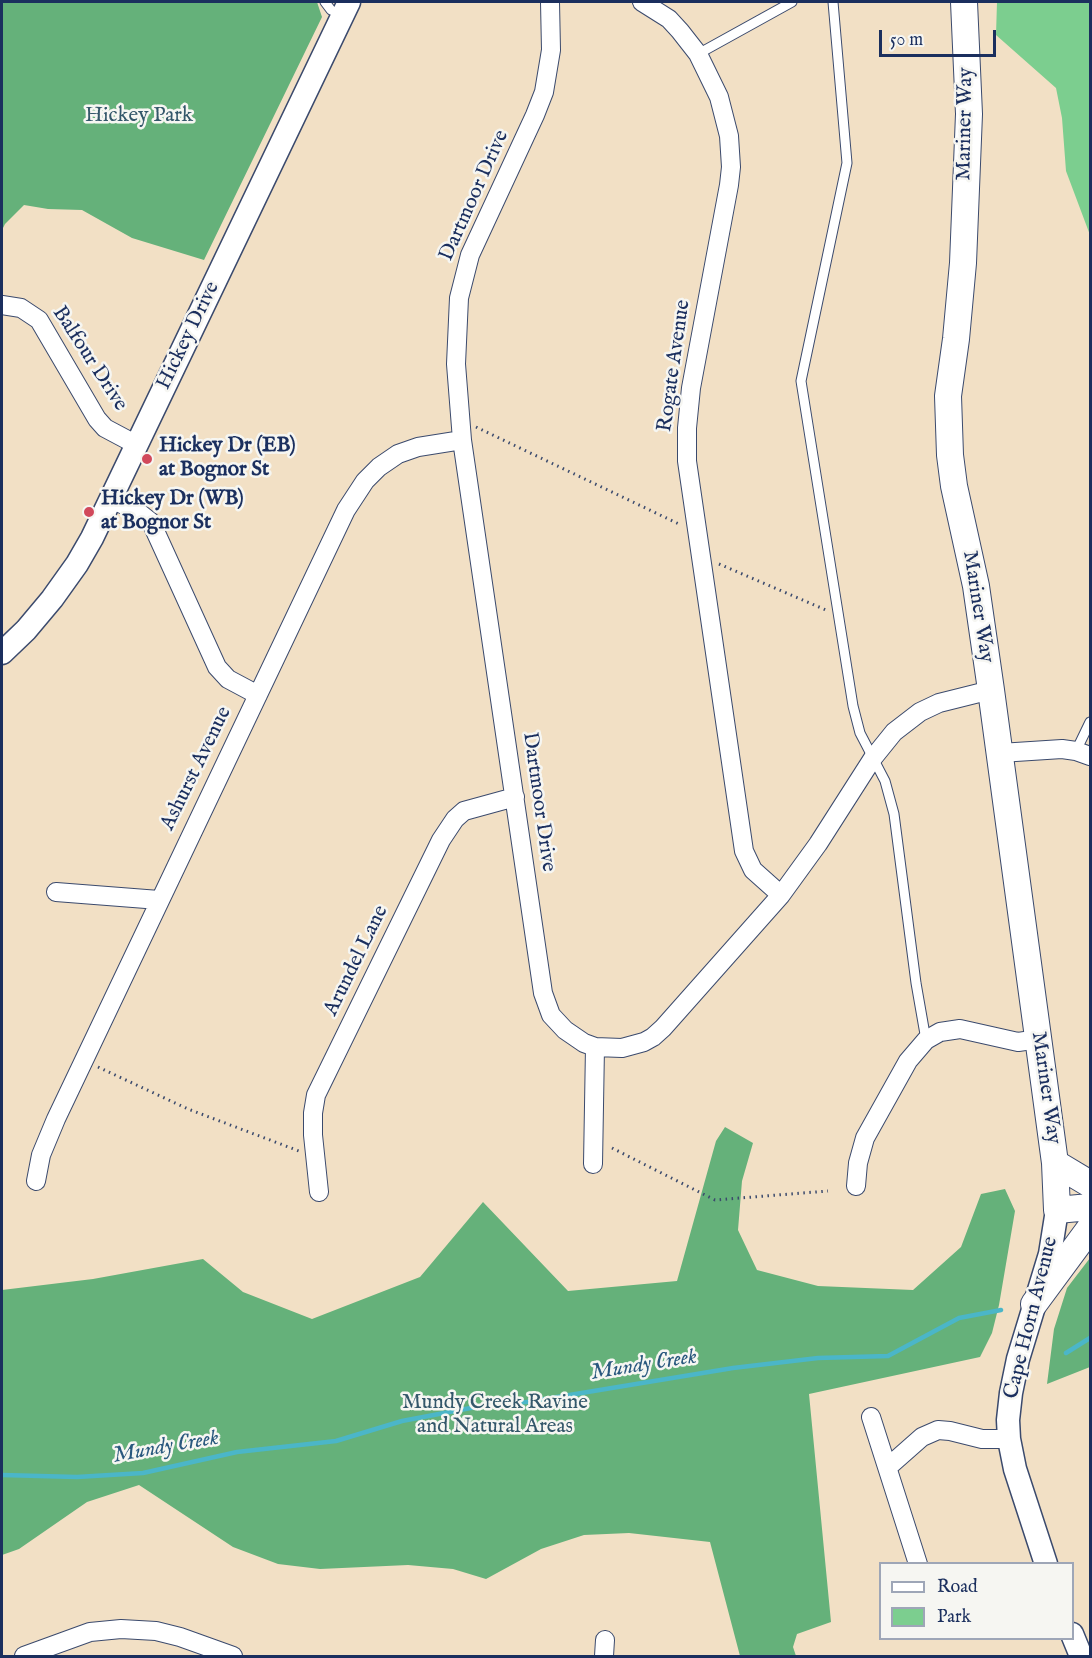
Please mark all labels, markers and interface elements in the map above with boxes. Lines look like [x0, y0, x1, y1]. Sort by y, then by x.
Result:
scale bar [882, 18, 999, 56]
text: 50 m [890, 29, 923, 52]
street label: Mariner Way [952, 67, 980, 181]
park label: Hickey Park [85, 104, 193, 130]
street label: Dartmoor Drive [435, 127, 515, 265]
street label: Hickey Drive [152, 278, 226, 394]
street label: Rogate Avenue [653, 298, 697, 434]
street label: Balfour Drive [46, 302, 132, 416]
place label: Hickey Dr (EB) at Bognor St [159, 434, 296, 484]
marker: Hickey Dr (EB) at Bognor St [140, 452, 154, 466]
place label: Hickey Dr (WB) at Bognor St [101, 487, 244, 537]
marker: Hickey Dr (WB) at Bognor St [82, 505, 96, 519]
street label: Mariner Way [956, 549, 998, 665]
street label: Ashurst Avenue [156, 703, 238, 835]
street label: Dartmoor Drive [516, 731, 560, 873]
street label: Arundel Lane [319, 902, 395, 1020]
street label: Mariner Way [1025, 1030, 1065, 1146]
street label: Cape Horn Avenue [1000, 1234, 1064, 1402]
water label: Mundy Creek [589, 1345, 699, 1387]
park label: Mundy Creek Ravine and Natural Areas [402, 1391, 588, 1441]
water label: Mundy Creek [111, 1426, 221, 1470]
legend [879, 1562, 1074, 1640]
text: Road [937, 1576, 978, 1599]
text: Park [937, 1606, 971, 1629]

